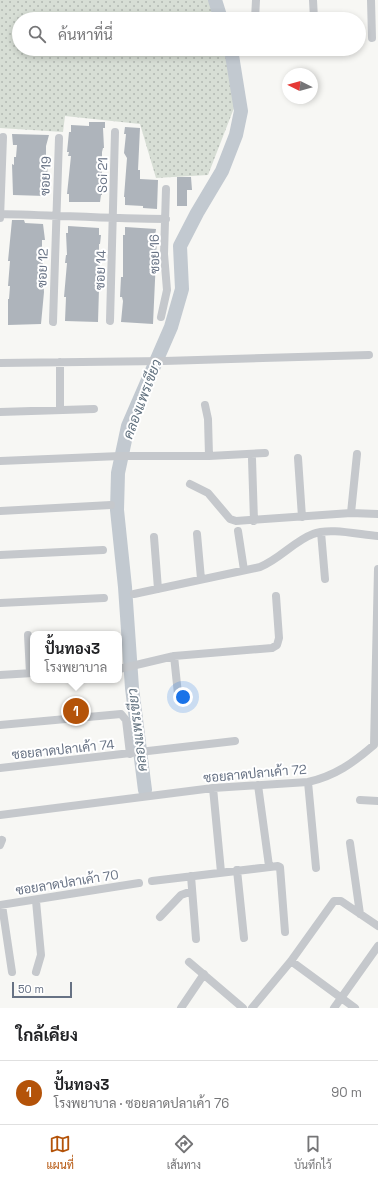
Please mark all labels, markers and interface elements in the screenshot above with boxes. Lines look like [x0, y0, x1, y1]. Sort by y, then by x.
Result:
search box [12, 12, 366, 56]
icon: search [26, 23, 48, 45]
text: ค้นหาที่นี่ [58, 25, 113, 44]
north arrow [282, 68, 318, 104]
street label: ซอย 19 [36, 156, 55, 196]
street label: Soi 21 [94, 157, 111, 193]
street label: ซอย 16 [146, 234, 163, 274]
street label: ซอย 12 [33, 248, 52, 288]
street label: ซอย 14 [91, 250, 110, 290]
water label: คลองแพรเขียว [119, 357, 165, 441]
popup [30, 631, 122, 683]
text: ปั้นทอง3 [45, 639, 100, 658]
text: โรงพยาบาล [45, 659, 107, 676]
water label: คลองแพรเขียว [123, 687, 151, 773]
your location [173, 687, 193, 707]
pin: 1 [63, 696, 89, 726]
street label: ซอยลาดปลาเค้า 74 [11, 735, 115, 763]
street label: ซอยลาดปลาเค้า 72 [203, 760, 308, 786]
street label: ซอยลาดปลาเค้า 70 [14, 865, 120, 899]
scale bar [12, 980, 72, 999]
text: 50 m [18, 982, 44, 996]
text: ใกล้เคียง [16, 1024, 78, 1046]
text: ปั้นทอง3 [54, 1075, 109, 1094]
text: 1 [26, 1084, 32, 1101]
text: 90 m [331, 1084, 362, 1101]
text: โรงพยาบาล · ซอยลาดปลาเค้า 76 [54, 1095, 229, 1112]
tab: แผนที่ [46, 1133, 74, 1172]
tab: เส้นทาง [167, 1133, 201, 1172]
tab: บันทึกไว้ [294, 1133, 332, 1172]

